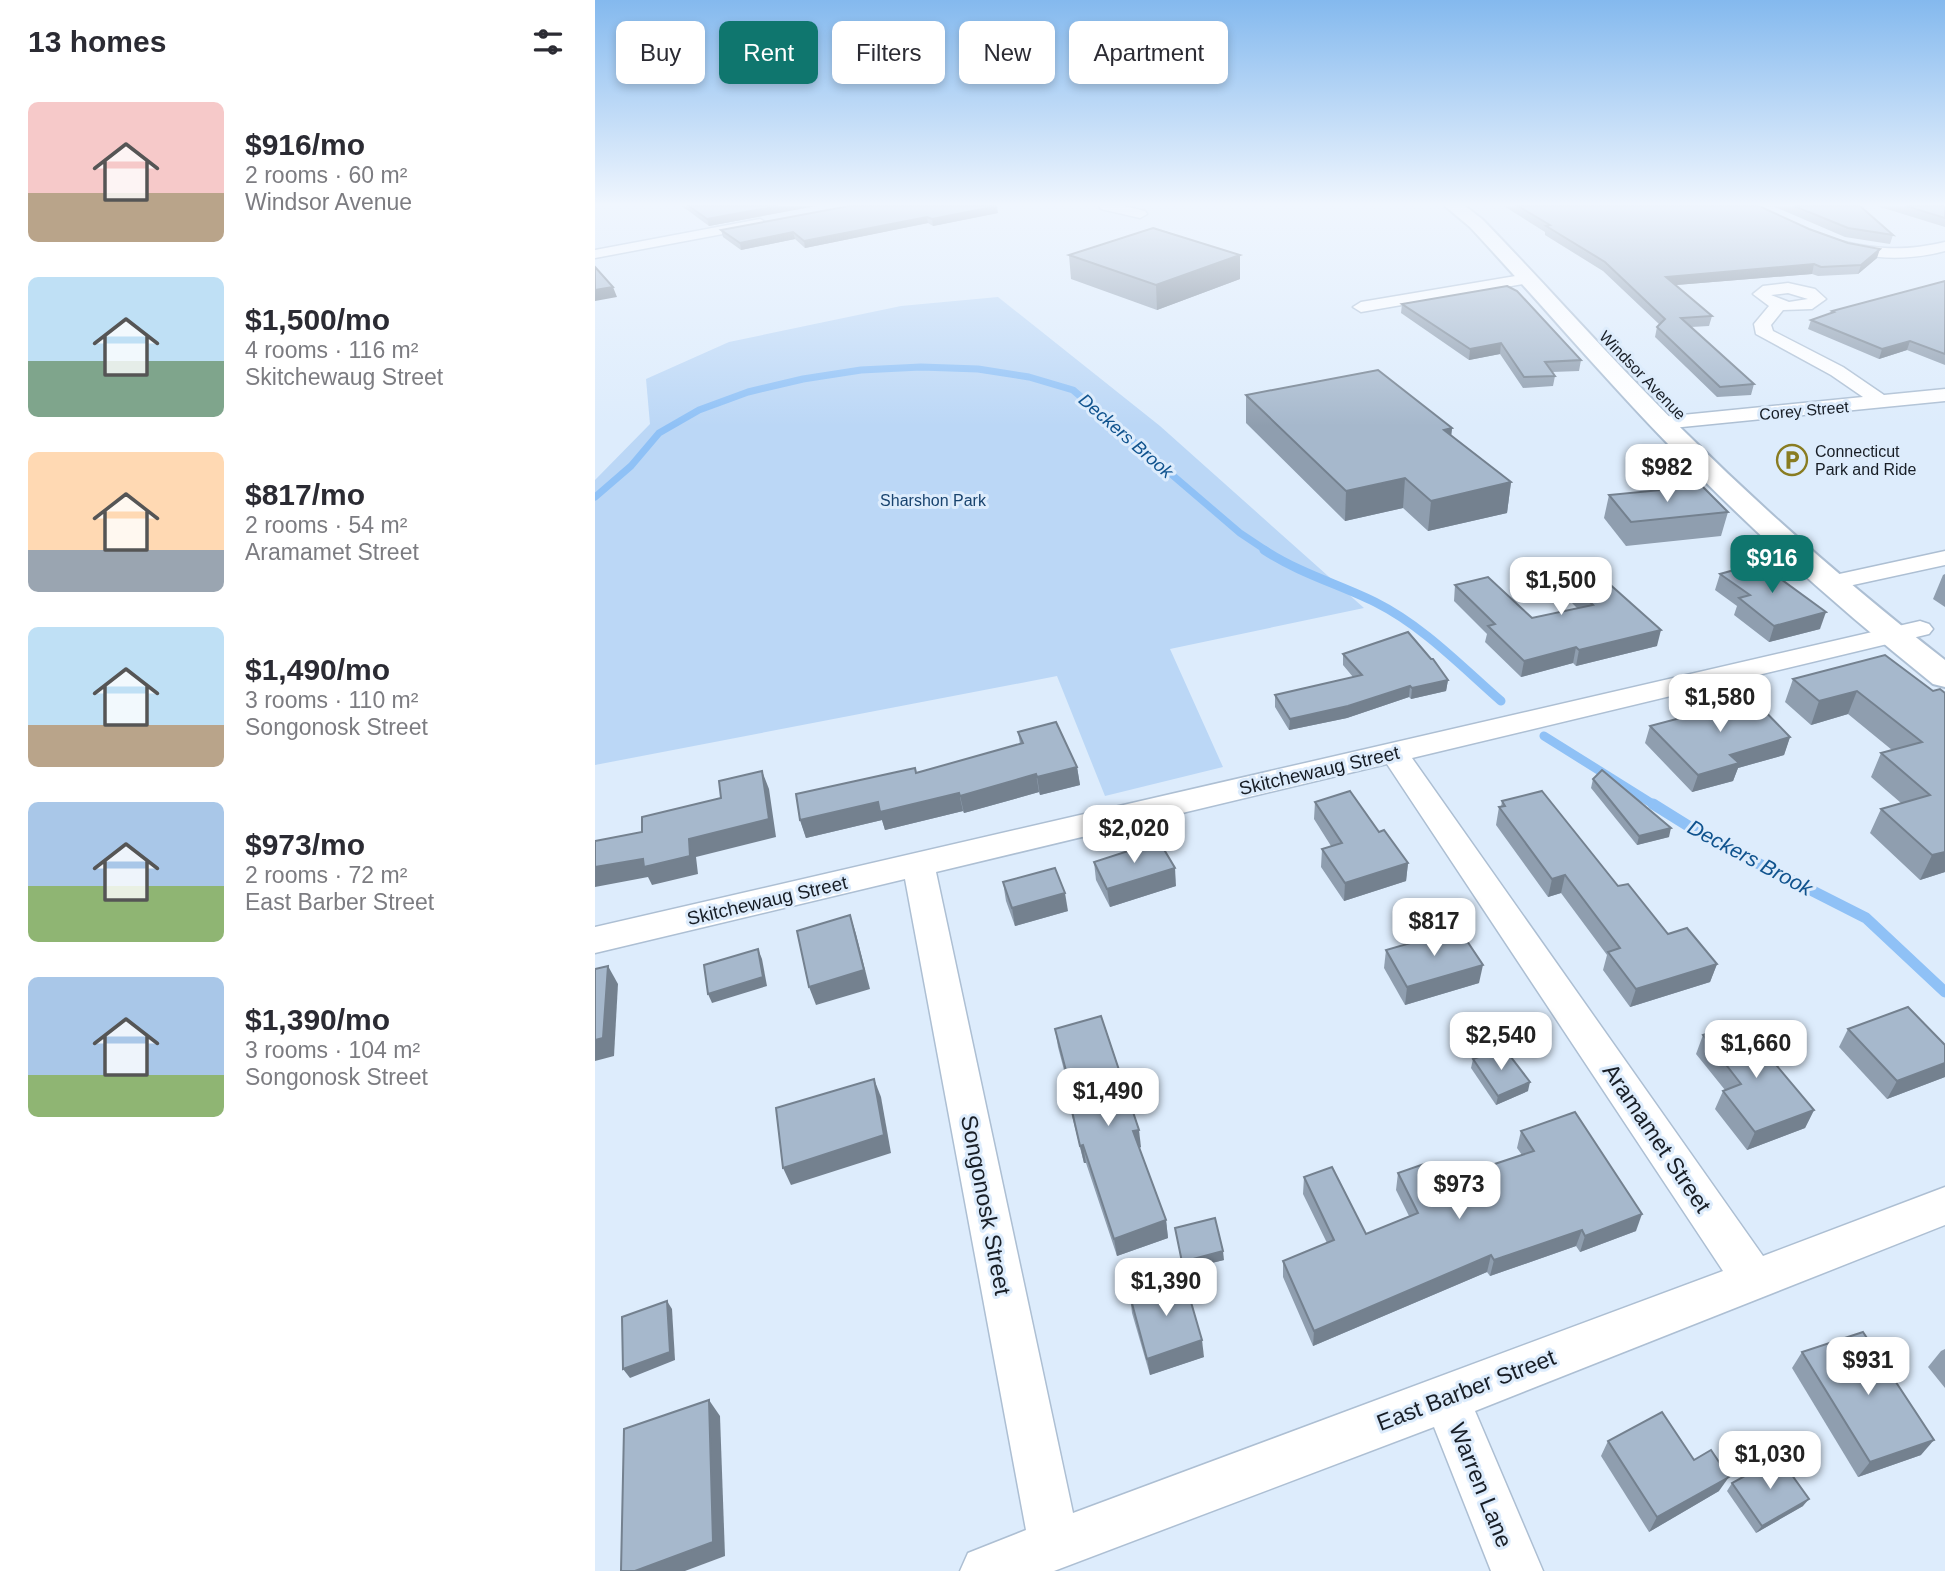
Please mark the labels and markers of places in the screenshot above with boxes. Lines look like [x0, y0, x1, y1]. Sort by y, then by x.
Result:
parking icon: Connecticut Park and Ride [1775, 443, 1809, 477]
place label: Connecticut Park and Ride [1815, 443, 1916, 478]
pin: $982 [1626, 444, 1708, 504]
pin: $916 [1731, 536, 1813, 595]
pin: $1,500 [1504, 558, 1618, 617]
pin: $1,580 [1663, 674, 1777, 734]
pin: $2,020 [1077, 806, 1191, 865]
pin: $817 [1393, 898, 1475, 958]
pin: $2,540 [1444, 1012, 1558, 1072]
pin: $1,660 [1699, 1020, 1813, 1080]
pin: $1,490 [1051, 1068, 1165, 1128]
pin: $973 [1418, 1162, 1500, 1221]
pin: $1,390 [1109, 1258, 1223, 1318]
pin: $931 [1827, 1338, 1909, 1397]
pin: $1,030 [1713, 1432, 1827, 1491]

